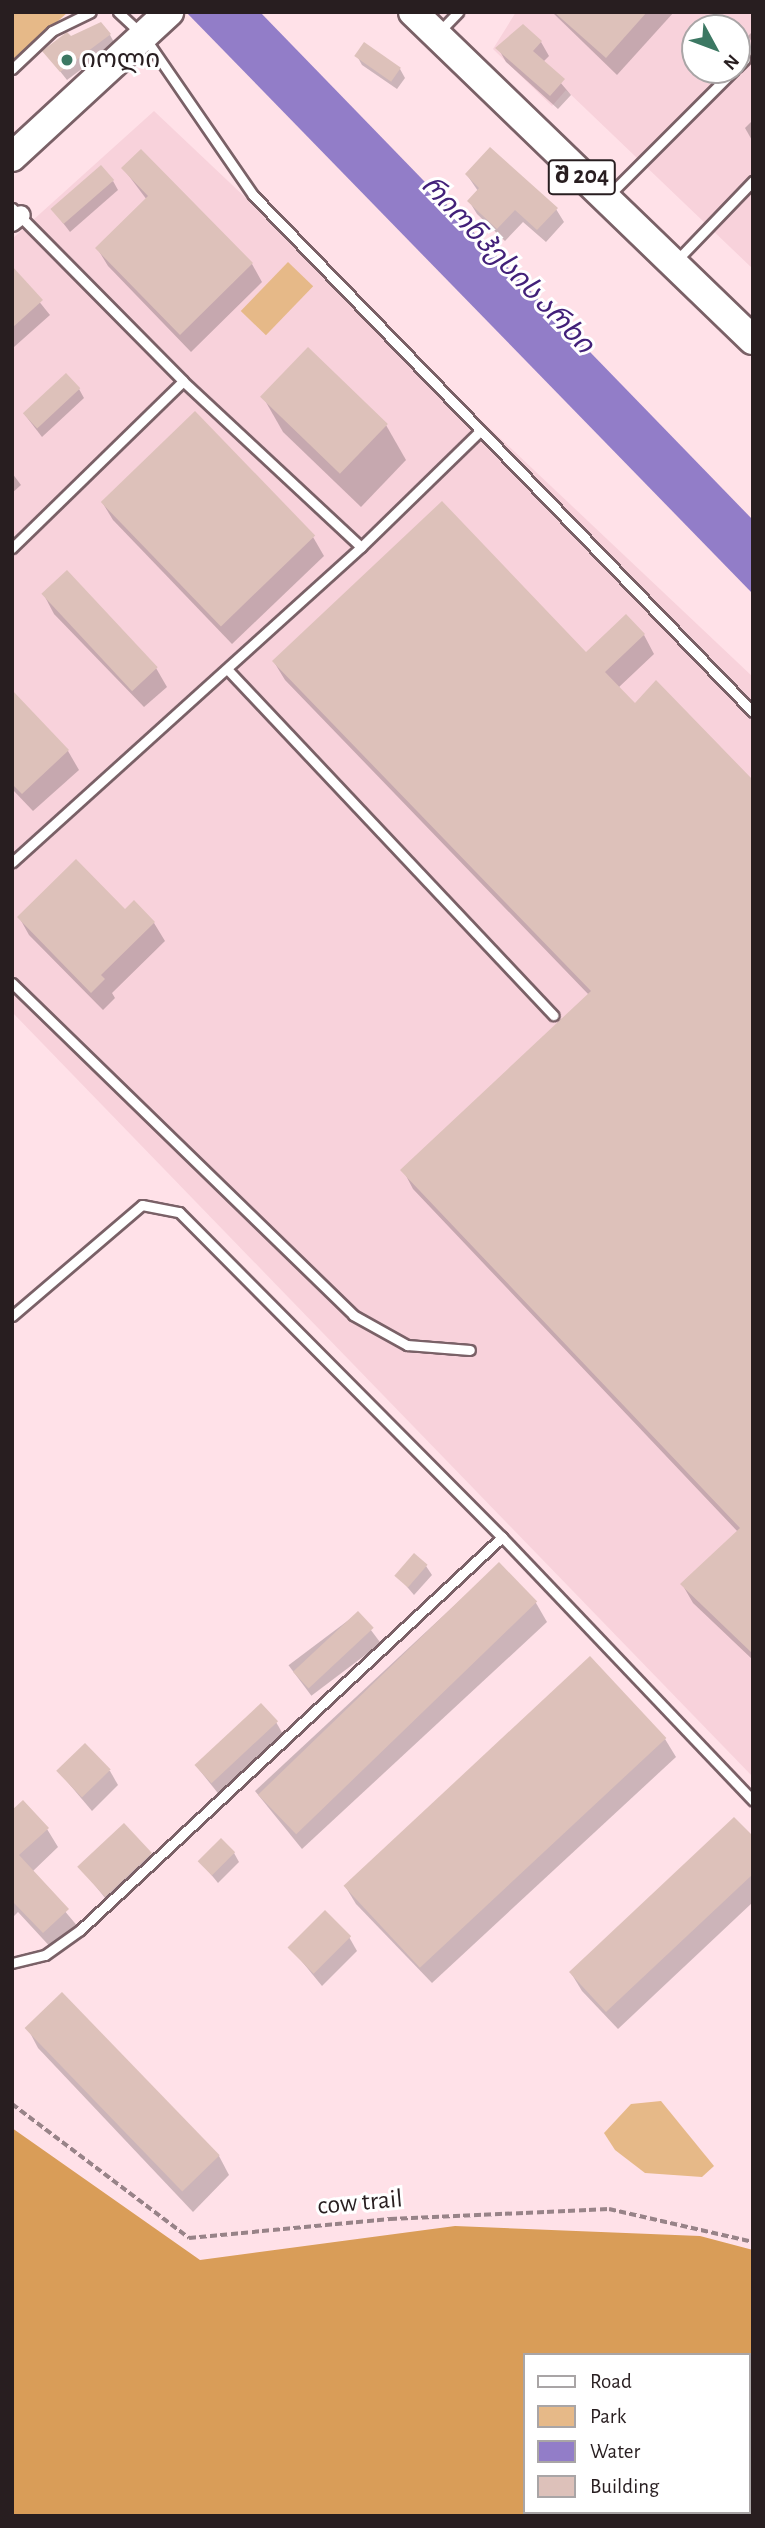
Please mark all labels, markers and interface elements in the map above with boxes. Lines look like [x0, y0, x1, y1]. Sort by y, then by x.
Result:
north arrow [681, 14, 751, 84]
place label: იოლი [81, 44, 160, 76]
text: N [719, 51, 742, 73]
marker: იოლი [59, 52, 75, 68]
road number: შ 204 [547, 156, 617, 197]
water label: რიონჰესის არხი [414, 169, 600, 361]
street label: cow trail [316, 2184, 404, 2222]
legend [524, 2353, 751, 2514]
text: Road [590, 2371, 632, 2392]
text: Park [590, 2406, 626, 2427]
text: Water [590, 2441, 640, 2462]
text: Building [590, 2476, 659, 2497]

